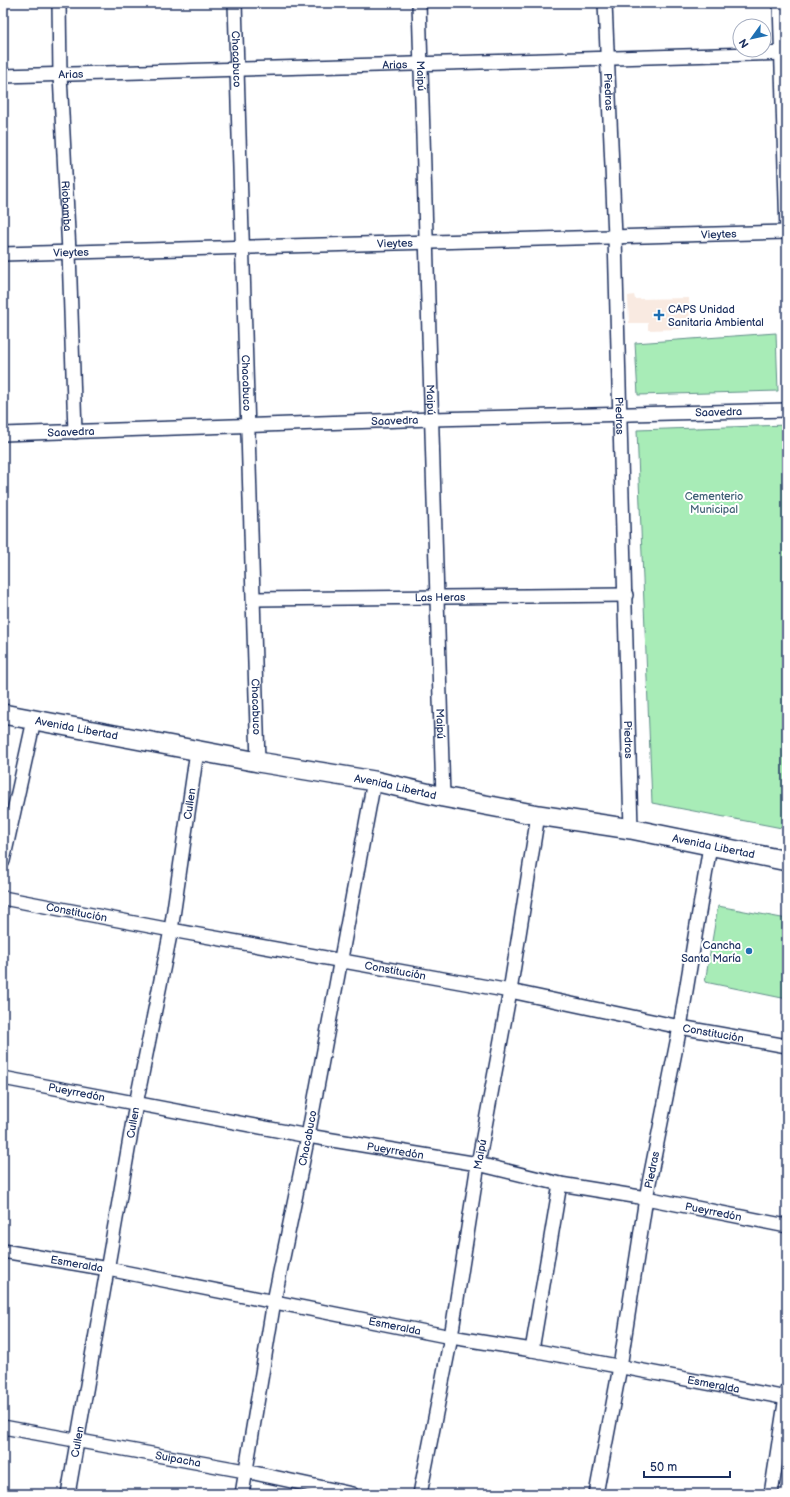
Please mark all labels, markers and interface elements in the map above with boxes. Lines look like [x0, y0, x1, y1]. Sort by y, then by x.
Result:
north arrow [732, 18, 772, 58]
street label: Chacabuco [229, 30, 244, 87]
text: N [736, 36, 752, 50]
street label: Arias [382, 58, 408, 71]
street label: Maipú [414, 60, 428, 91]
street label: Arias [58, 67, 84, 81]
street label: Piedras [601, 73, 616, 112]
street label: Riobamba [59, 180, 74, 231]
street label: Vieytes [701, 227, 737, 241]
street label: Vieytes [377, 236, 413, 250]
street label: Vieytes [53, 245, 90, 259]
place label: CAPS Unidad Sanitaria Ambiental [668, 303, 764, 329]
marker: CAPS Unidad Sanitaria Ambiental [653, 309, 665, 321]
street label: Chacabuco [239, 354, 254, 411]
street label: Maipú [424, 384, 438, 415]
street label: Piedras [613, 397, 627, 435]
street label: Saavedra [695, 405, 742, 419]
street label: Saavedra [371, 413, 419, 428]
street label: Saavedra [47, 424, 95, 439]
park label: Cementerio Municipal [685, 490, 743, 516]
street label: Las Heras [415, 590, 466, 604]
street label: Chacabuco [249, 678, 264, 735]
street label: Maipú [434, 708, 448, 739]
street label: Avenida Libertad [34, 714, 119, 742]
street label: Piedras [622, 721, 636, 759]
street label: Avenida Libertad [353, 771, 438, 802]
street label: Cullen [181, 787, 198, 820]
street label: Avenida Libertad [671, 831, 756, 861]
street label: Constitución [45, 900, 108, 924]
place label: Cancha Santa María [681, 939, 741, 965]
marker: Cancha Santa María [744, 946, 754, 956]
street label: Constitución [364, 958, 427, 982]
street label: Constitución [682, 1021, 745, 1045]
street label: Pueyrredón [47, 1080, 106, 1104]
street label: Cullen [124, 1106, 142, 1139]
street label: Chacabuco [295, 1109, 319, 1167]
street label: Maipú [471, 1138, 489, 1170]
street label: Pueyrredón [366, 1139, 425, 1161]
street label: Piedras [642, 1149, 662, 1190]
street label: Pueyrredón [684, 1199, 743, 1223]
street label: Esmeralda [50, 1253, 104, 1275]
street label: Esmeralda [367, 1314, 422, 1337]
street label: Esmeralda [686, 1373, 741, 1395]
street label: Cullen [68, 1425, 86, 1458]
street label: Suipacha [154, 1448, 202, 1469]
scale bar [644, 1453, 730, 1479]
text: 50 m [650, 1460, 677, 1475]

